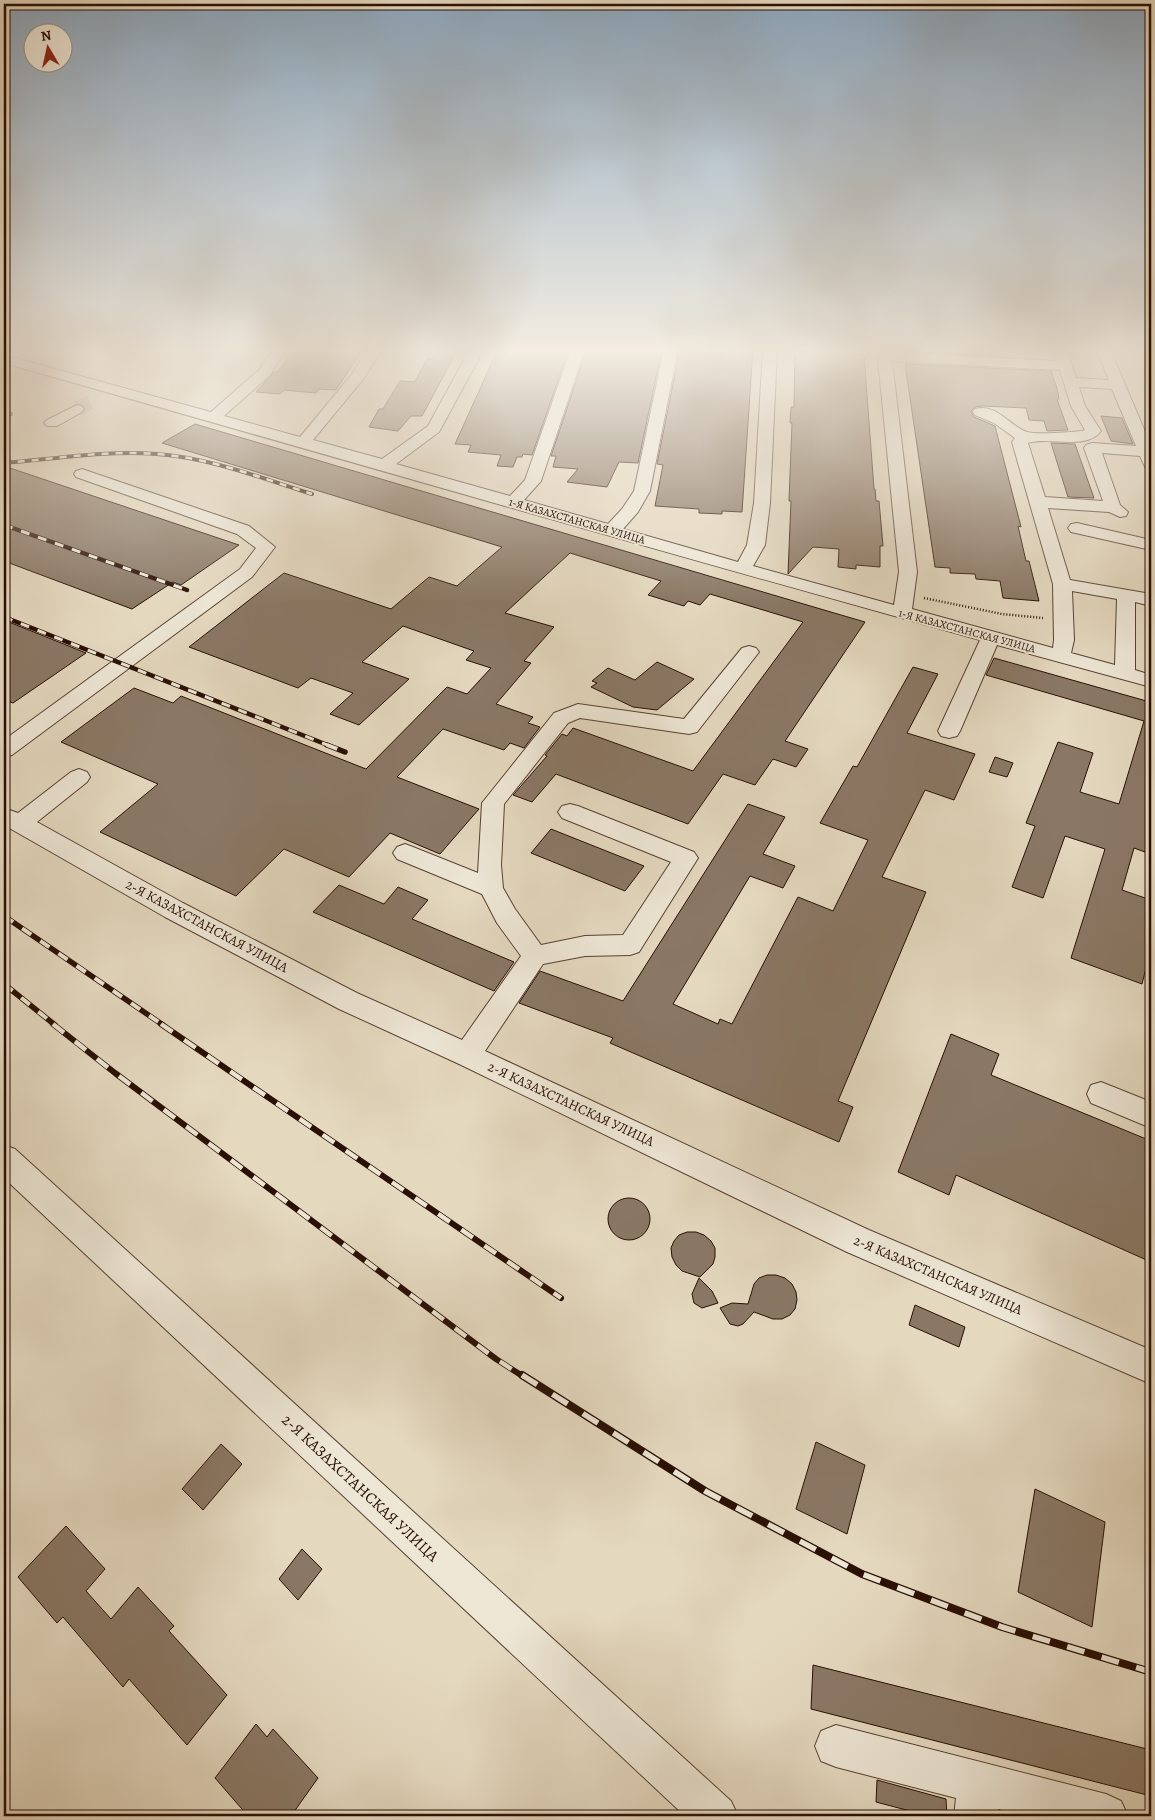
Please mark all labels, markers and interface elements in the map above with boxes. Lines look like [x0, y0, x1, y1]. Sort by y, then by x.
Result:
north arrow [22, 22, 72, 72]
text: N [40, 25, 53, 46]
street label: 1-Я КАЗАХСТАНСКАЯ УЛИЦА [507, 494, 647, 548]
street label: 1-Я КАЗАХСТАНСКАЯ УЛИЦА [897, 605, 1038, 657]
street label: 2-Я КАЗАХСТАНСКАЯ УЛИЦА [122, 875, 292, 977]
street label: 2-Я КАЗАХСТАНСКАЯ УЛИЦА [485, 1057, 658, 1151]
street label: 2-Я КАЗАХСТАНСКАЯ УЛИЦА [851, 1231, 1026, 1320]
street label: 2-Я КАЗАХСТАНСКАЯ УЛИЦА [277, 1409, 444, 1567]

